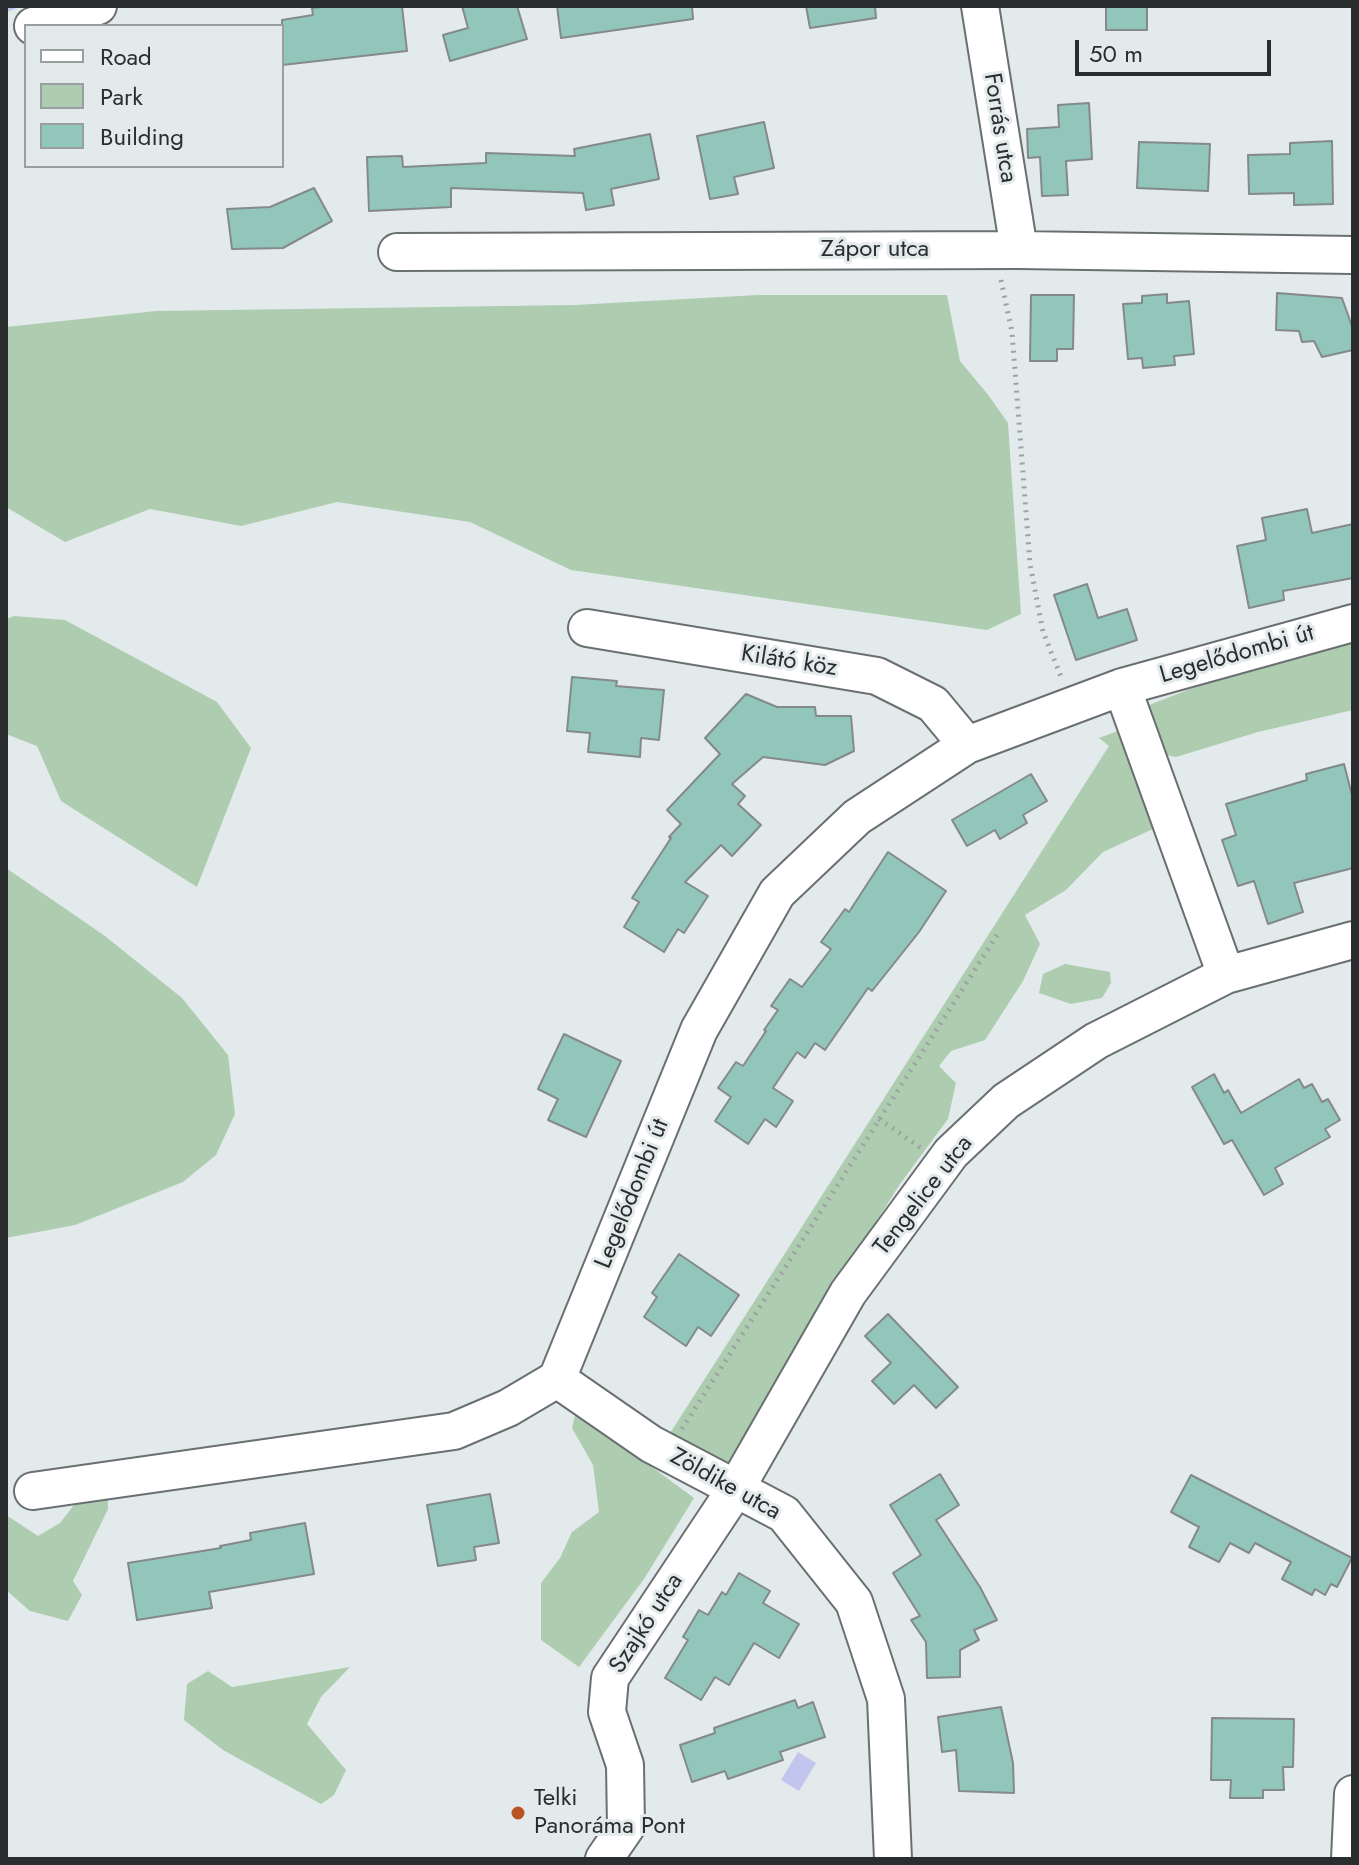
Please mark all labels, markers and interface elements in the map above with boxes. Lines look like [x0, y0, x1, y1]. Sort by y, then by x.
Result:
legend [24, 24, 284, 168]
scale bar [1079, 24, 1275, 74]
text: 50 m [1089, 36, 1143, 71]
text: Road [100, 39, 152, 74]
street label: Forrás utca [976, 71, 1022, 185]
text: Park [100, 79, 143, 114]
text: Building [100, 119, 184, 154]
street label: Zápor utca [821, 236, 929, 264]
street label: Legelődombi út [1157, 619, 1317, 691]
street label: Kilátó köz [739, 640, 839, 684]
street label: Legelődombi út [590, 1115, 676, 1273]
street label: Tengelice utca [868, 1130, 980, 1262]
street label: Zöldike utca [665, 1443, 785, 1527]
street label: Szajkó utca [604, 1569, 690, 1679]
place label: Telki Panoráma Pont [534, 1785, 685, 1841]
marker: Telki Panoráma Pont [509, 1804, 527, 1822]

